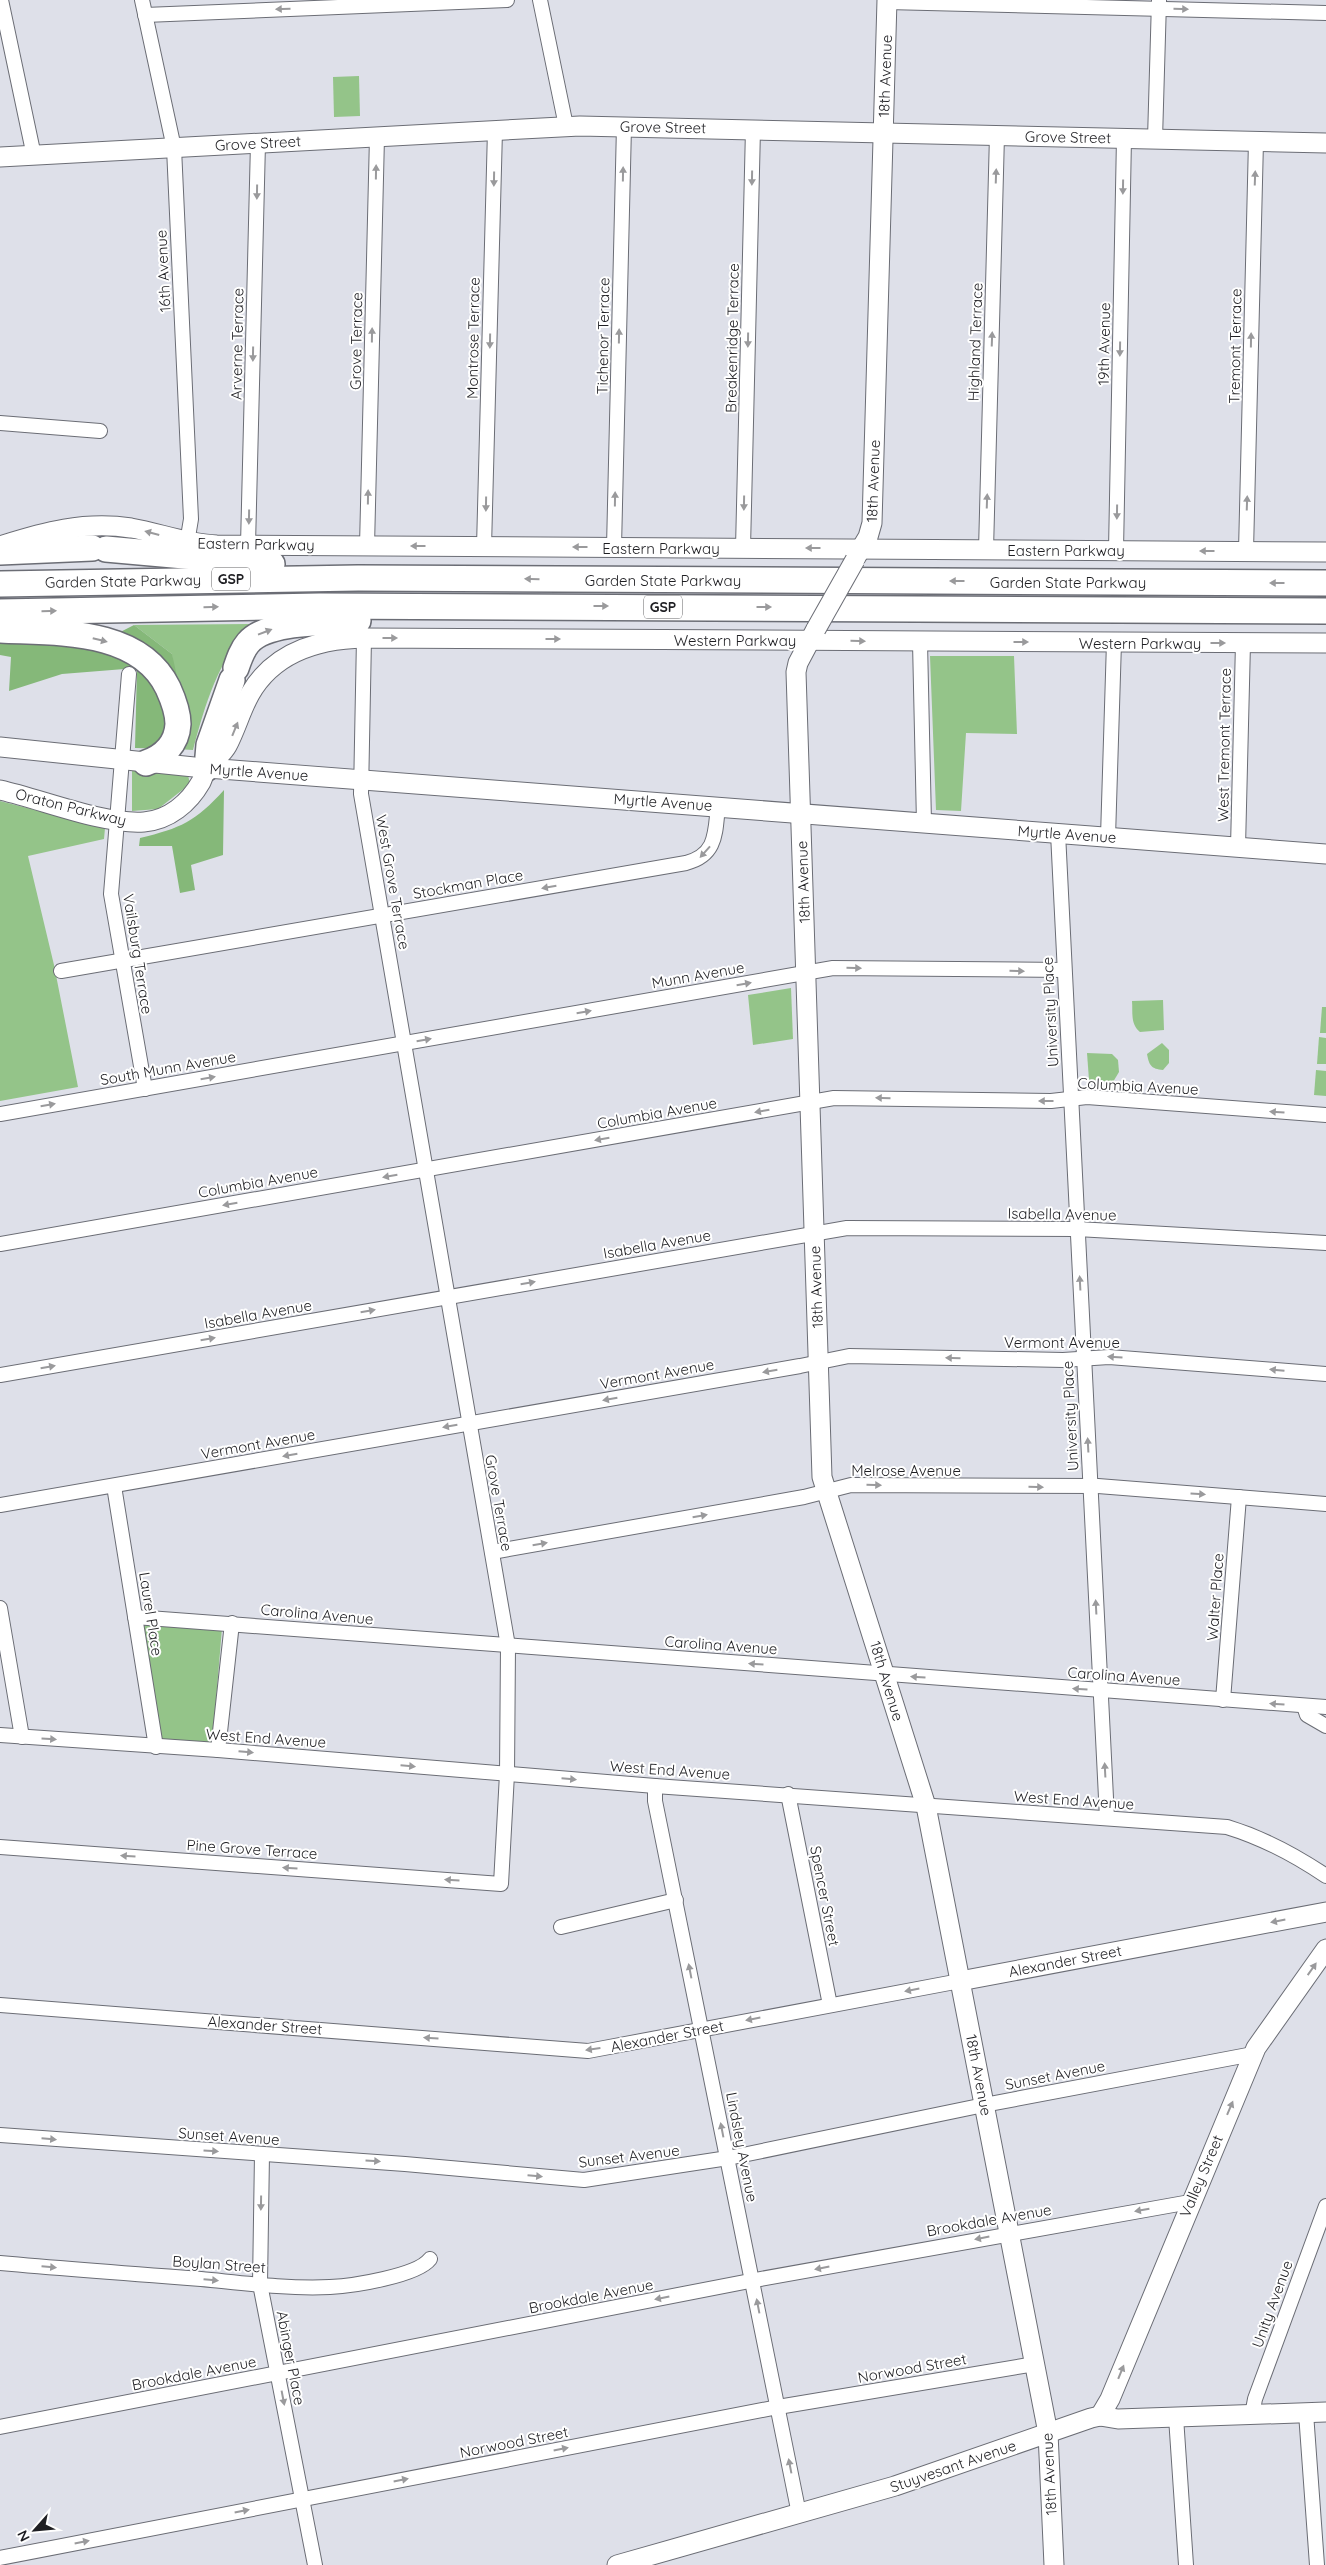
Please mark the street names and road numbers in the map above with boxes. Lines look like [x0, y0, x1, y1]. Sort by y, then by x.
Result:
street label: 18th Avenue [874, 34, 896, 118]
street label: Grove Street [620, 117, 706, 137]
street label: Grove Street [1025, 127, 1111, 147]
street label: Grove Street [214, 131, 302, 155]
street label: 16th Avenue [151, 229, 175, 313]
street label: Breakenridge Terrace [721, 263, 743, 413]
street label: Montrose Terrace [462, 277, 484, 399]
street label: Tichenor Terrace [592, 277, 614, 395]
street label: Highland Terrace [963, 282, 987, 402]
street label: Arverne Terrace [227, 288, 247, 400]
street label: Tremont Terrace [1224, 288, 1246, 404]
street label: Grove Terrace [346, 292, 366, 390]
street label: 19th Avenue [1094, 302, 1114, 386]
street label: 18th Avenue [862, 439, 884, 523]
street label: Eastern Parkway [197, 533, 315, 555]
street label: Eastern Parkway [602, 539, 720, 558]
street label: Eastern Parkway [1007, 541, 1125, 560]
road number: GSP [212, 568, 250, 590]
street label: Garden State Parkway [45, 570, 201, 592]
street label: Garden State Parkway [585, 571, 741, 590]
street label: Garden State Parkway [990, 573, 1146, 592]
road number: GSP [644, 596, 682, 618]
street label: Western Parkway [674, 631, 796, 650]
street label: Western Parkway [1079, 634, 1201, 653]
street label: West Tremont Terrace [1213, 668, 1235, 822]
street label: Myrtle Avenue [209, 759, 309, 785]
street label: Oraton Parkway [14, 784, 128, 830]
street label: Myrtle Avenue [613, 789, 713, 815]
street label: West Grove Terrace [372, 813, 414, 951]
street label: Myrtle Avenue [1017, 821, 1117, 847]
street label: 18th Avenue [792, 840, 814, 924]
street label: Stockman Place [411, 865, 525, 903]
street label: Vailsburg Terrace [119, 892, 157, 1016]
street label: University Place [1038, 956, 1062, 1068]
street label: Munn Avenue [650, 958, 746, 992]
street label: South Munn Avenue [99, 1047, 237, 1089]
street label: Columbia Avenue [1077, 1073, 1199, 1099]
street label: Columbia Avenue [596, 1093, 718, 1133]
street label: Columbia Avenue [197, 1162, 319, 1202]
street label: Isabella Avenue [1007, 1204, 1117, 1224]
street label: Isabella Avenue [602, 1225, 712, 1263]
street label: 18th Avenue [805, 1245, 827, 1329]
street label: Isabella Avenue [203, 1295, 313, 1333]
street label: Vermont Avenue [1004, 1333, 1120, 1352]
street label: Vermont Avenue [598, 1355, 716, 1393]
street label: University Place [1058, 1360, 1082, 1472]
street label: Vermont Avenue [199, 1425, 317, 1463]
street label: Grove Terrace [481, 1453, 517, 1553]
street label: Melrose Avenue [851, 1461, 961, 1480]
street label: Walter Place [1202, 1552, 1228, 1642]
street label: Laurel Place [135, 1571, 167, 1657]
street label: Carolina Avenue [260, 1600, 374, 1628]
street label: Carolina Avenue [664, 1632, 778, 1658]
street label: 18th Avenue [866, 1639, 908, 1723]
street label: Carolina Avenue [1067, 1663, 1181, 1689]
street label: West End Avenue [205, 1724, 327, 1752]
street label: West End Avenue [609, 1756, 731, 1784]
street label: West End Avenue [1013, 1786, 1135, 1814]
street label: Pine Grove Terrace [186, 1835, 318, 1863]
street label: Spencer Street [806, 1844, 844, 1948]
street label: Alexander Street [1007, 1941, 1123, 1981]
street label: Alexander Street [207, 2012, 323, 2038]
street label: Alexander Street [609, 2016, 725, 2056]
street label: 18th Avenue [962, 2033, 996, 2117]
street label: Sunset Avenue [1003, 2056, 1107, 2094]
street label: Lindsley Avenue [722, 2090, 762, 2204]
street label: Sunset Avenue [178, 2123, 280, 2149]
street label: Valley Street [1175, 2132, 1227, 2220]
street label: Sunset Avenue [577, 2140, 681, 2172]
street label: Brookdale Avenue [925, 2200, 1053, 2240]
street label: Boylan Street [172, 2251, 266, 2277]
street label: Unity Avenue [1247, 2258, 1297, 2350]
street label: Brookdale Avenue [527, 2275, 655, 2317]
street label: Abinger Place [273, 2309, 309, 2407]
street label: Norwood Street [856, 2349, 968, 2387]
street label: Brookdale Avenue [130, 2352, 258, 2394]
street label: Norwood Street [458, 2422, 570, 2462]
street label: 18th Avenue [1037, 2432, 1061, 2516]
street label: Stuyvesant Avenue [887, 2435, 1019, 2497]

